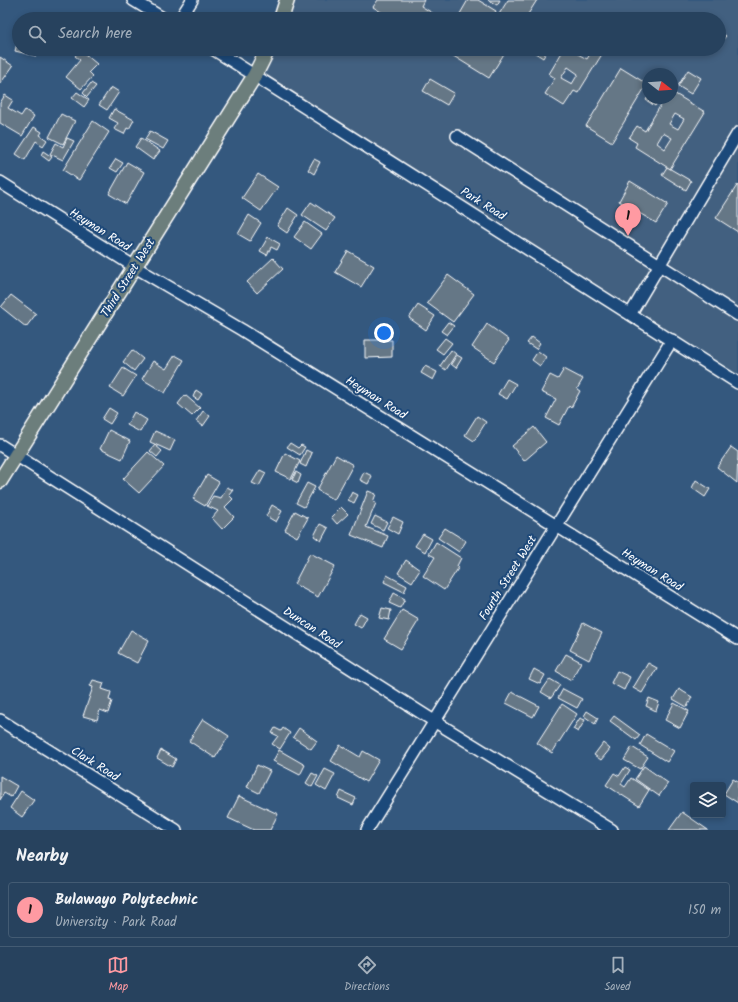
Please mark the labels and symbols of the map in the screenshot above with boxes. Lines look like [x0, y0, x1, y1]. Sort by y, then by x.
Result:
north arrow [642, 68, 678, 104]
street label: Park Road [456, 183, 510, 226]
pin: 1 [615, 203, 641, 236]
street label: Heyman Road [65, 204, 135, 257]
street label: Third Street West [96, 234, 160, 321]
your location [374, 323, 394, 343]
street label: Heyman Road [341, 372, 411, 425]
street label: Fourth Street West [474, 531, 542, 624]
street label: Heyman Road [617, 544, 687, 597]
street label: Duncan Road [279, 602, 346, 655]
street label: Clark Road [67, 742, 124, 787]

